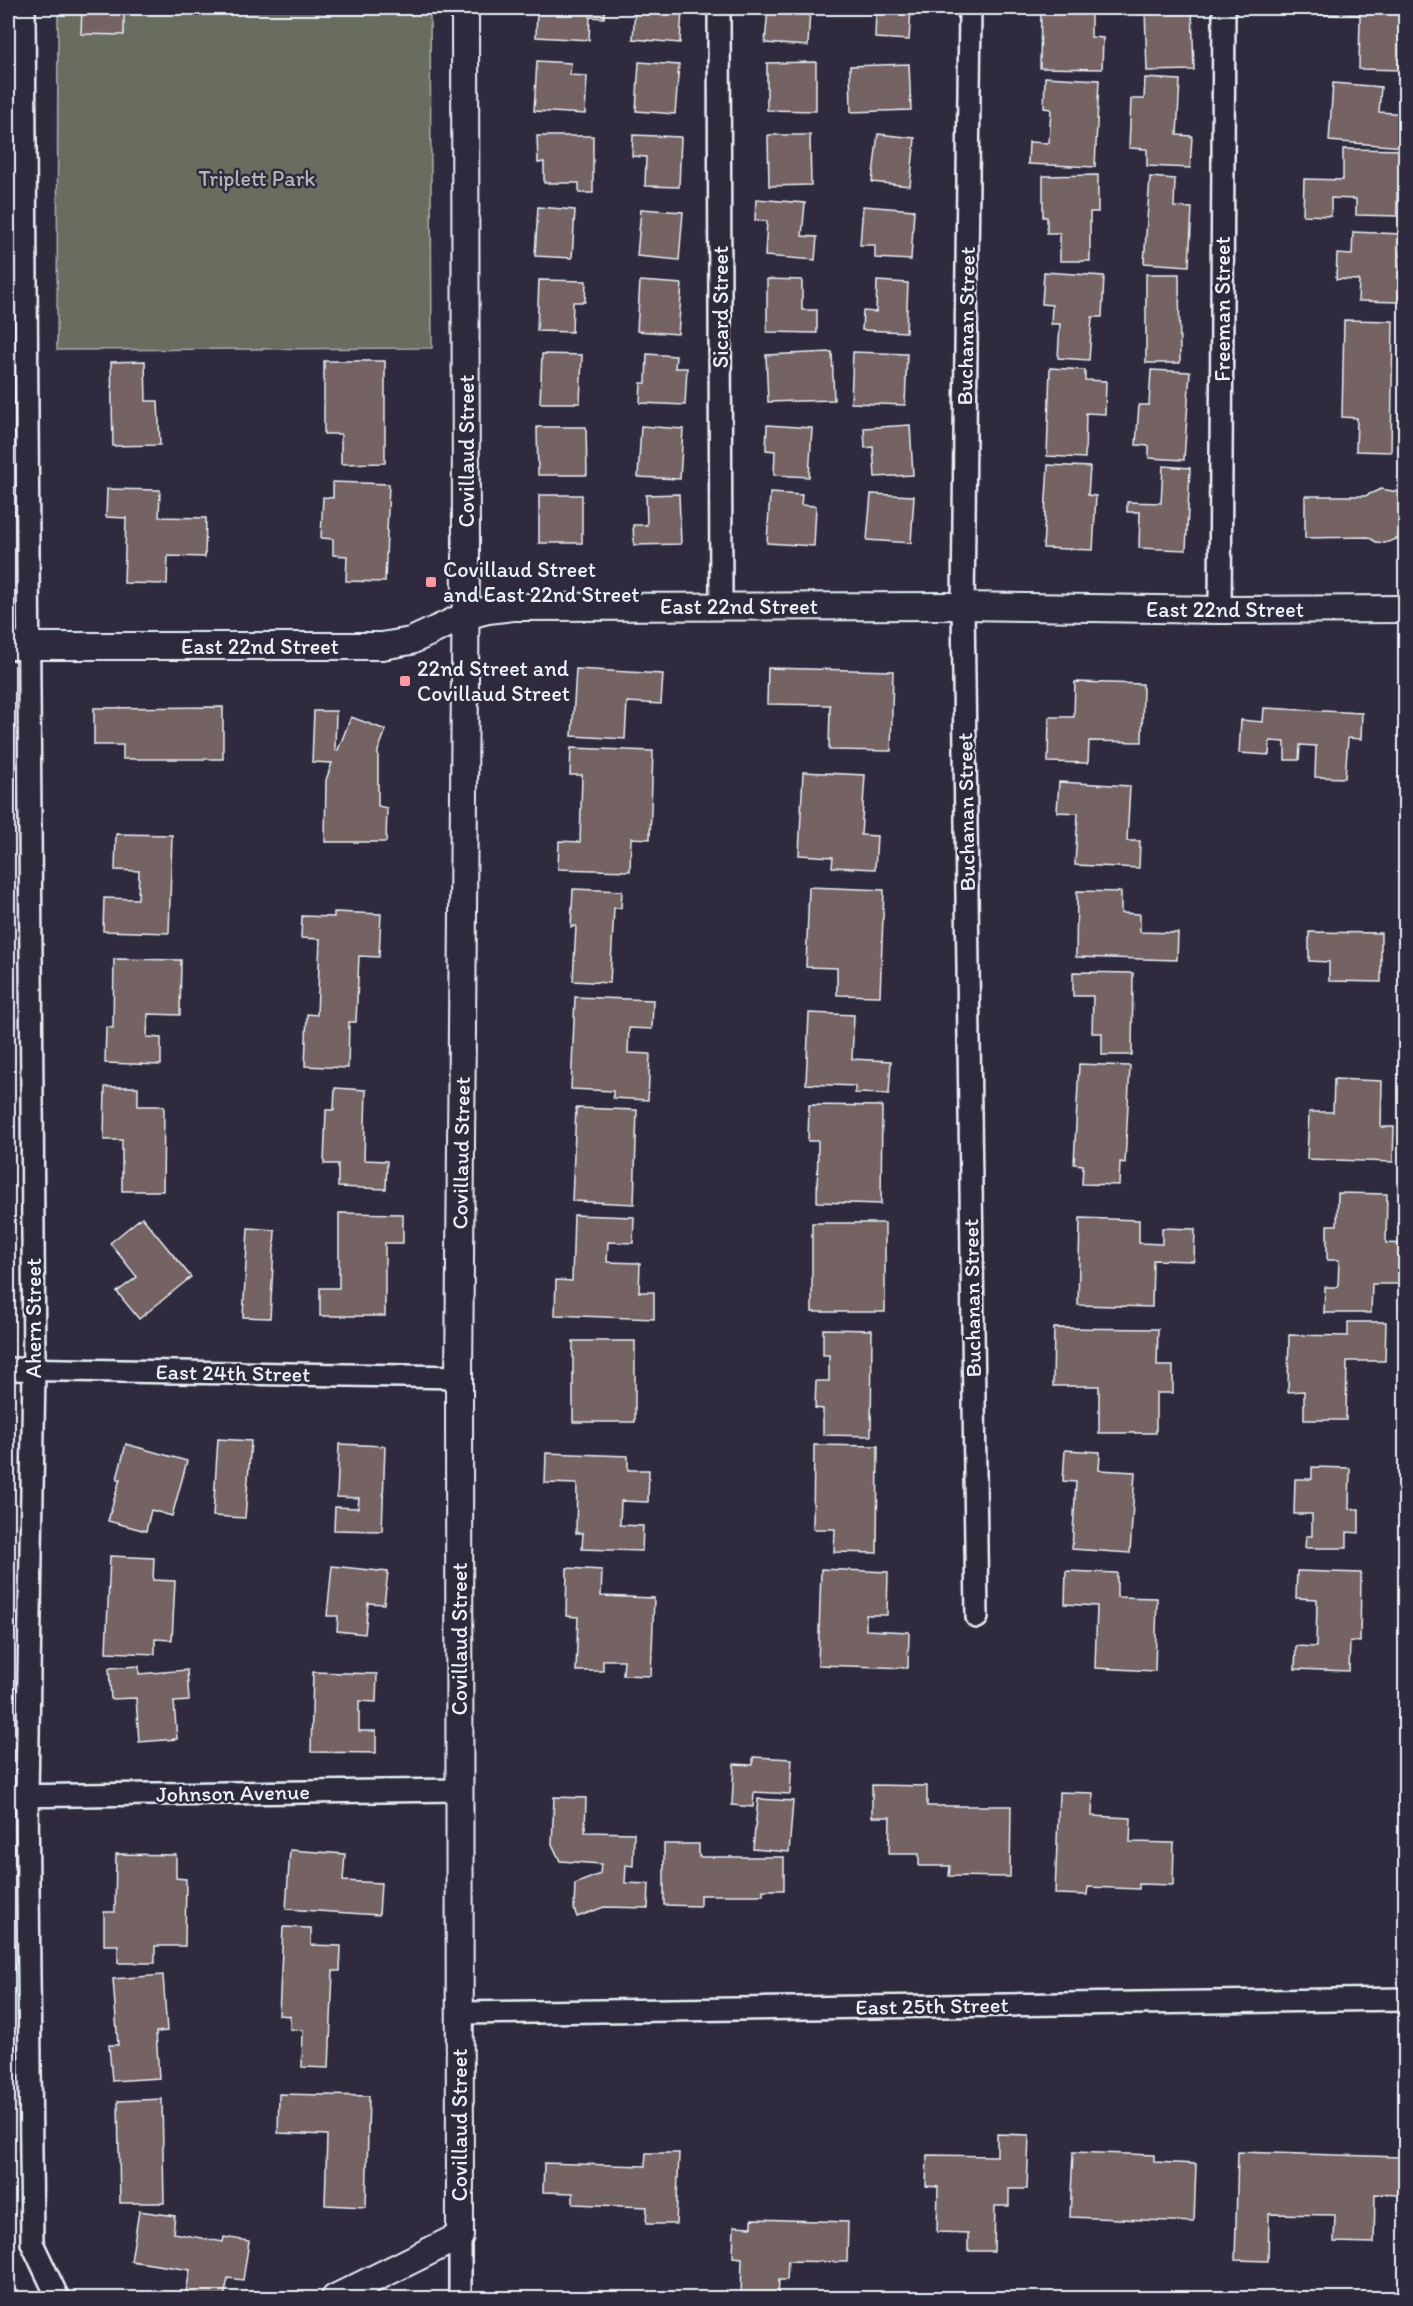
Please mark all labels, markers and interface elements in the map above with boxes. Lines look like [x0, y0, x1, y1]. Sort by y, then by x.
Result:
park label: Triplett Park [198, 165, 316, 192]
street label: Freeman Street [1209, 236, 1236, 382]
street label: Sicard Street [707, 246, 734, 368]
street label: Buchanan Street [951, 246, 981, 406]
street label: Covillaud Street [453, 374, 480, 528]
place label: Covillaud Street and East 22nd Street [443, 556, 640, 608]
marker: Covillaud Street and East 22nd Street [424, 575, 438, 589]
street label: East 22nd Street [660, 593, 818, 620]
street label: East 22nd Street [1146, 596, 1304, 623]
street label: East 22nd Street [181, 633, 339, 660]
place label: 22nd Street and Covillaud Street [417, 655, 570, 707]
marker: 22nd Street and Covillaud Street [398, 674, 412, 688]
street label: Buchanan Street [951, 732, 981, 892]
street label: Covillaud Street [446, 1076, 476, 1230]
street label: Buchanan Street [957, 1218, 987, 1378]
street label: Ahern Street [20, 1258, 47, 1378]
street label: East 24th Street [155, 1358, 311, 1388]
street label: Covillaud Street [446, 1562, 473, 1716]
street label: Johnson Avenue [156, 1778, 310, 1808]
street label: East 25th Street [855, 1991, 1009, 2021]
street label: Covillaud Street [446, 2048, 473, 2202]

